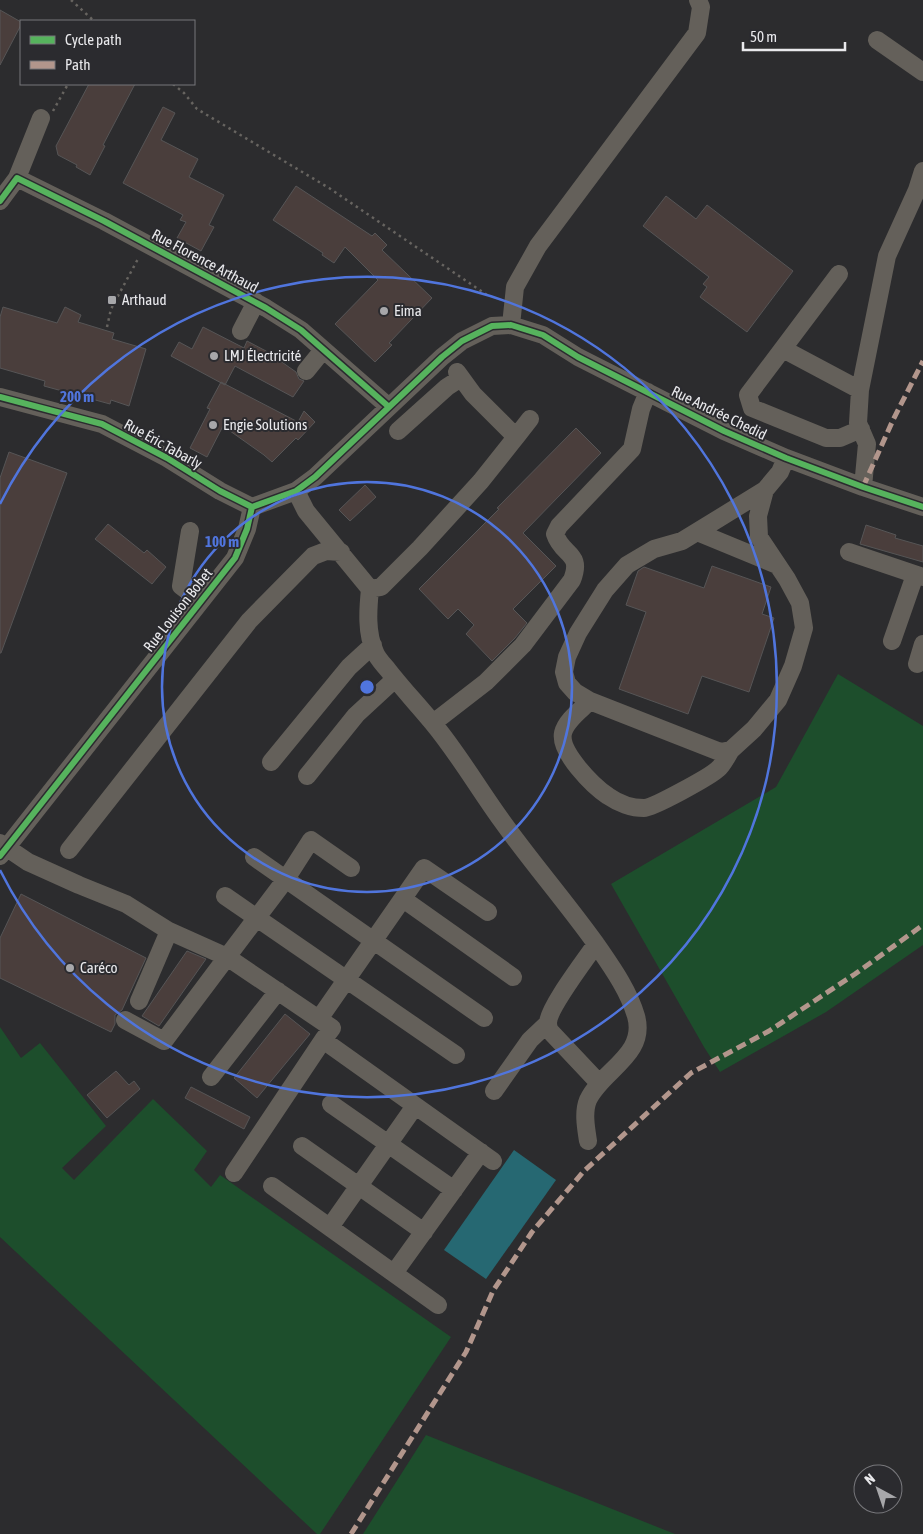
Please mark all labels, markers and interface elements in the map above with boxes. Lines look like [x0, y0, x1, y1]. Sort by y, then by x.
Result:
legend [20, 20, 195, 85]
scale bar [743, 20, 846, 52]
text: 50 m [750, 28, 777, 45]
text: Cycle path [65, 31, 122, 48]
text: Path [65, 56, 91, 73]
street label: Rue Florence Arthaud [149, 225, 261, 296]
place label: Arthaud [122, 291, 167, 308]
marker: Arthaud [106, 294, 118, 306]
place label: Eima [394, 302, 422, 319]
marker: Eima [378, 305, 390, 317]
place label: LMJ Électricité [224, 347, 302, 364]
marker: LMJ Électricité [208, 350, 220, 362]
street label: Rue Andrée Chedid [669, 382, 770, 443]
text: 200 m [60, 388, 94, 405]
street label: Rue Éric Tabarly [121, 415, 205, 472]
place label: Engie Solutions [223, 416, 307, 433]
marker: Engie Solutions [207, 419, 219, 431]
text: 100 m [205, 533, 239, 550]
street label: Rue Louison Bobet [140, 565, 215, 655]
centre of rings [358, 678, 376, 696]
place label: Caréco [80, 959, 118, 976]
marker: Caréco [64, 962, 76, 974]
north arrow [853, 1464, 903, 1514]
text: N [861, 1470, 878, 1488]

